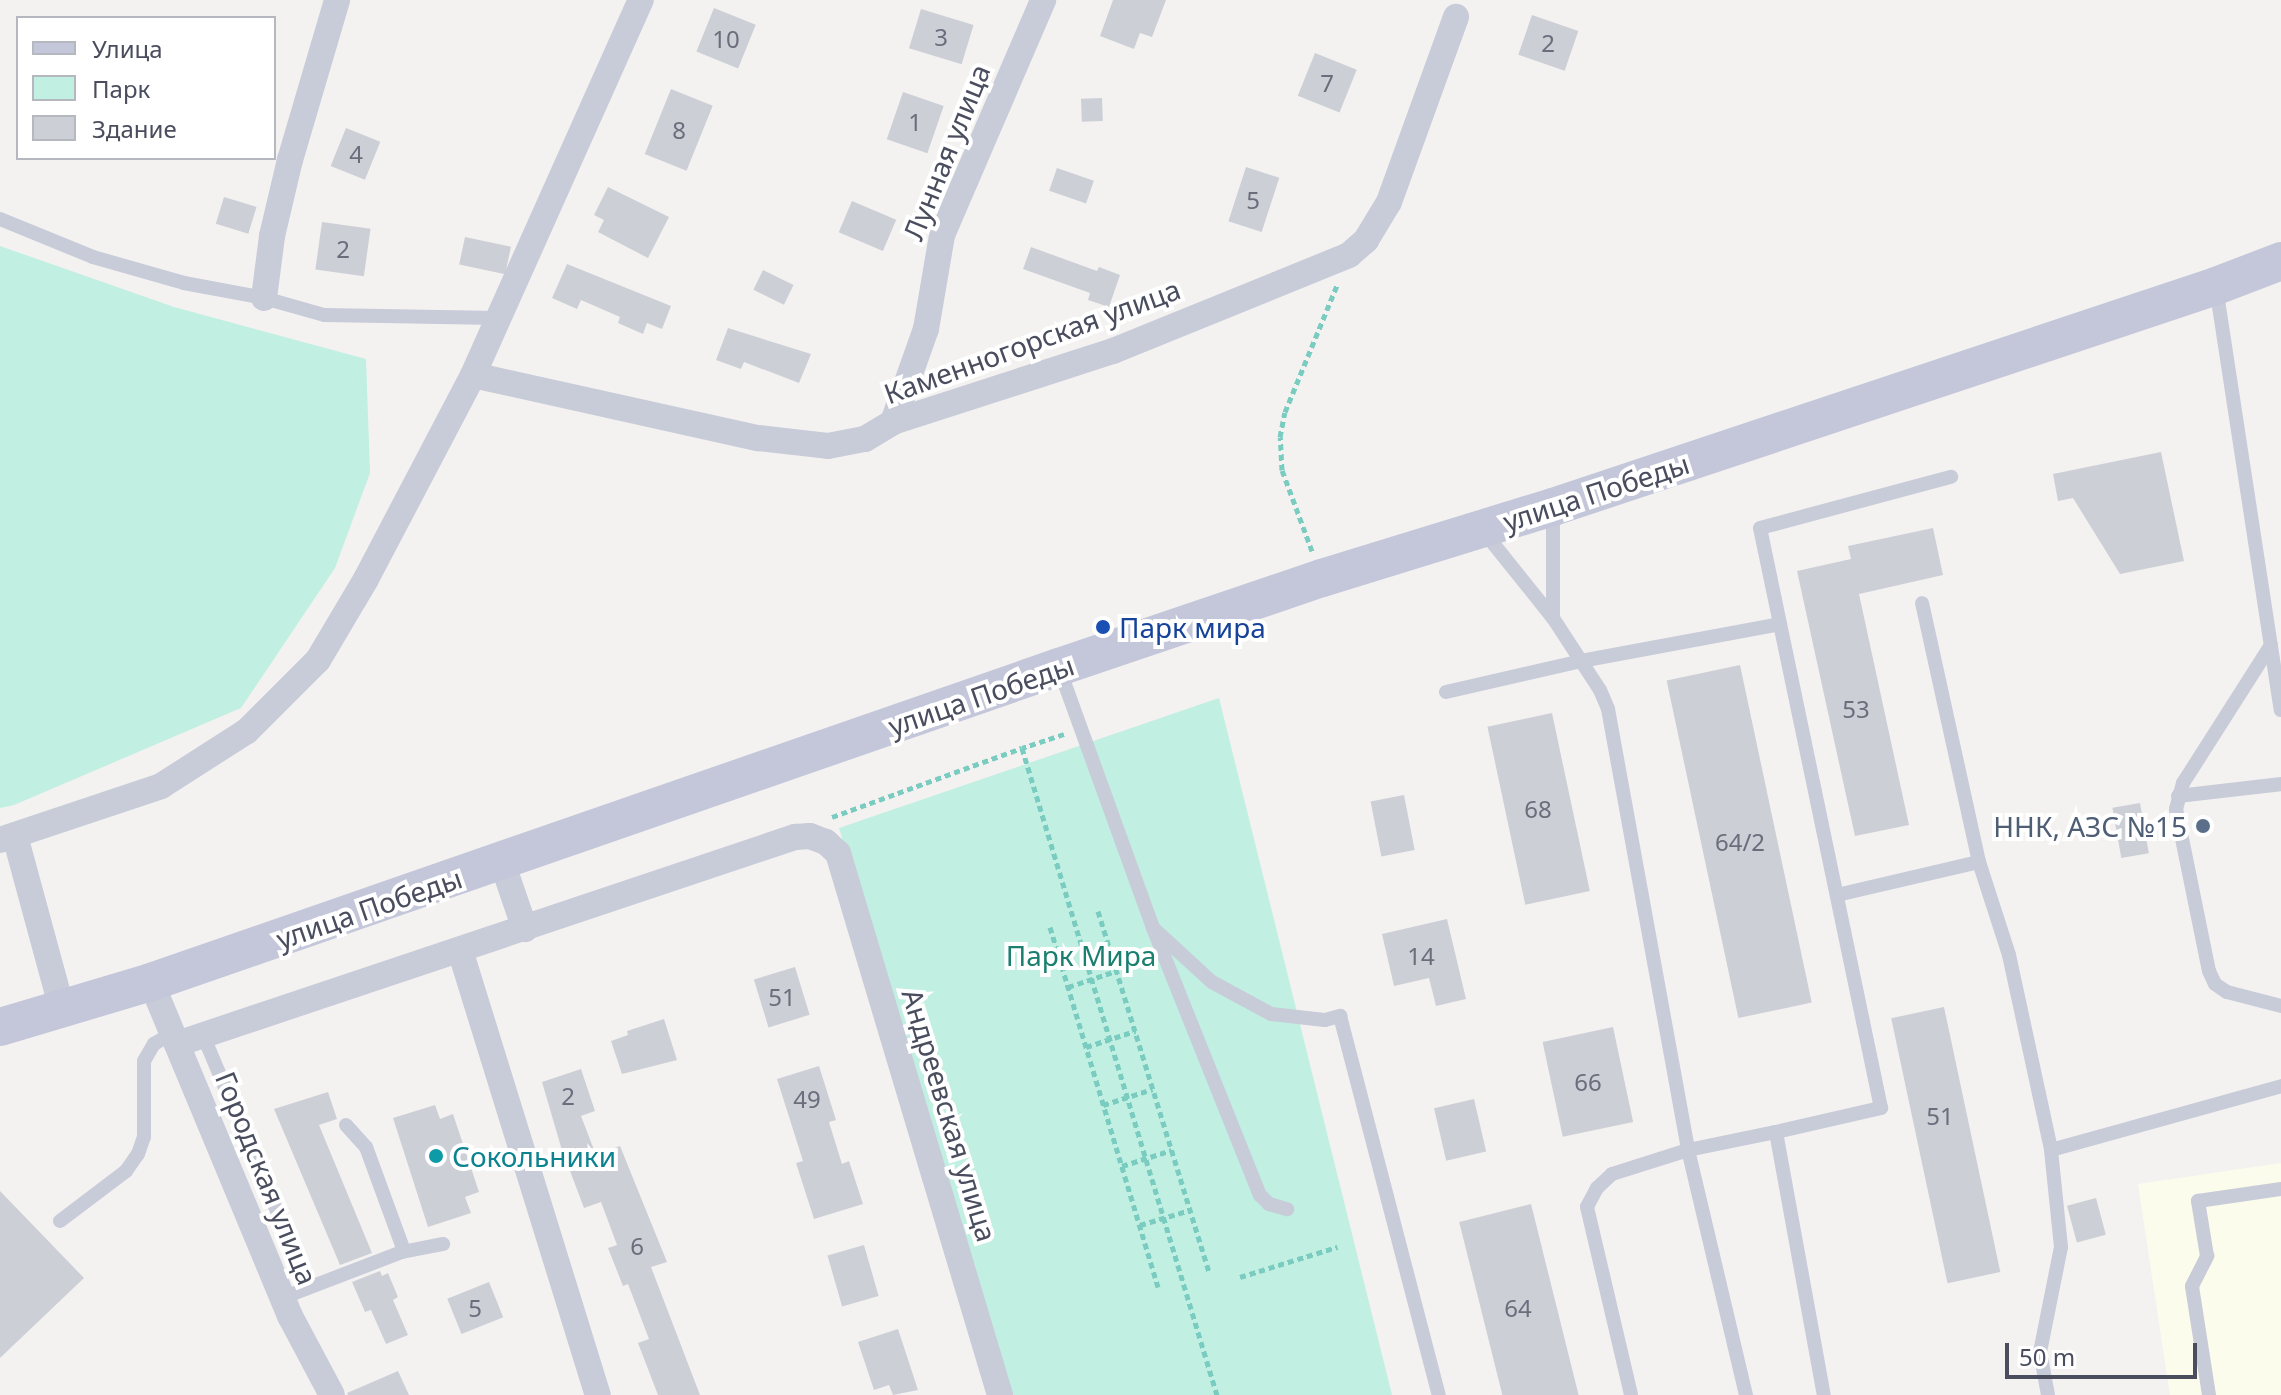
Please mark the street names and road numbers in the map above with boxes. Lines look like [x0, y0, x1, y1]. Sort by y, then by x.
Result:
street label: Лунная улица [895, 59, 997, 245]
street label: Каменногорская улица [879, 272, 1185, 410]
street label: улица Победы [1499, 446, 1693, 538]
street label: улица Победы [884, 648, 1078, 742]
street label: улица Победы [272, 861, 466, 955]
street label: Андреевская улица [896, 985, 1004, 1245]
street label: Городская улица [209, 1067, 325, 1289]

